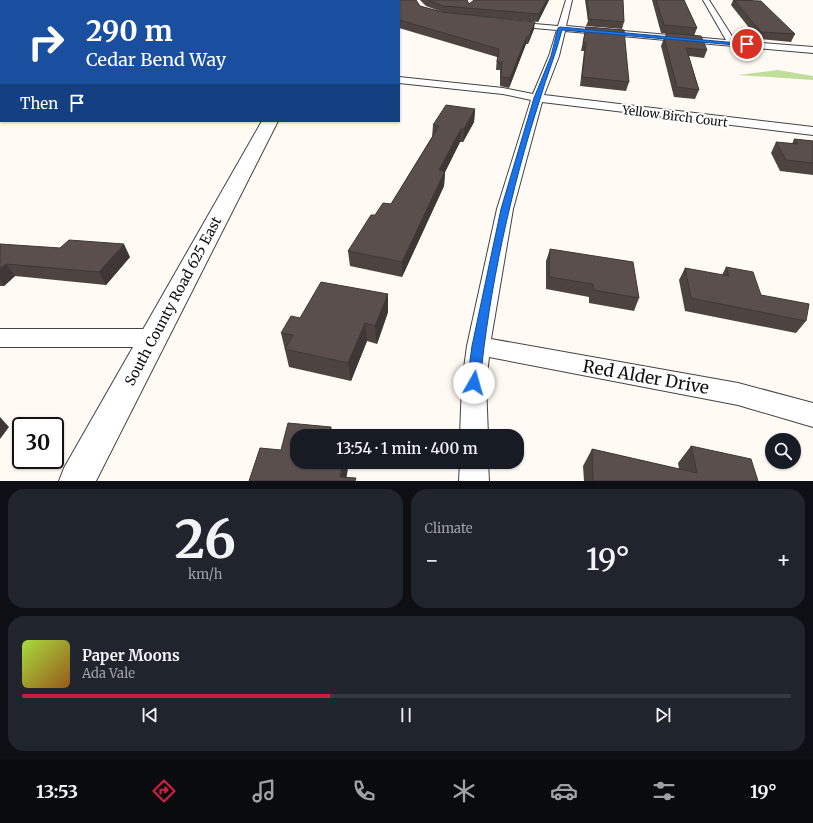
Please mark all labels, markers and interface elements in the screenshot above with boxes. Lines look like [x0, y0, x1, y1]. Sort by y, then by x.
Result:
text: 290 m [86, 13, 173, 49]
icon: right [20, 16, 72, 68]
pin [730, 27, 764, 61]
icon: arrive [736, 33, 758, 55]
text: Cedar Bend Way [86, 48, 226, 71]
icon: arrive [66, 92, 88, 114]
text: Then [20, 94, 58, 113]
street label: Yellow Birch Court [620, 102, 729, 130]
street label: South County Road 625 East [121, 213, 226, 389]
street label: Red Alder Drive [581, 355, 711, 399]
position arrow [453, 362, 495, 404]
speed limit sign: 30 [12, 417, 64, 469]
map controls [765, 433, 801, 469]
button: search [765, 433, 801, 469]
text: 13:54 · 1 min · 400 m [336, 439, 478, 458]
text: 26 [174, 507, 236, 572]
text: Climate [425, 520, 473, 537]
text: 19° [586, 540, 630, 578]
text: − [425, 546, 439, 574]
text: + [776, 546, 791, 574]
text: km/h [188, 566, 222, 583]
text: Paper Moons [82, 646, 180, 665]
text: Ada Vale [82, 665, 135, 682]
icon: previous [139, 704, 161, 726]
icon: pause [395, 704, 417, 726]
icon: next [652, 704, 674, 726]
icon: directions [150, 777, 178, 805]
icon: music [250, 777, 278, 805]
icon: phone [350, 777, 378, 805]
icon: climate [450, 777, 478, 805]
icon: car [550, 777, 578, 805]
icon: filters [650, 777, 678, 805]
text: 13:53 [36, 780, 78, 803]
text: 19° [750, 780, 777, 803]

